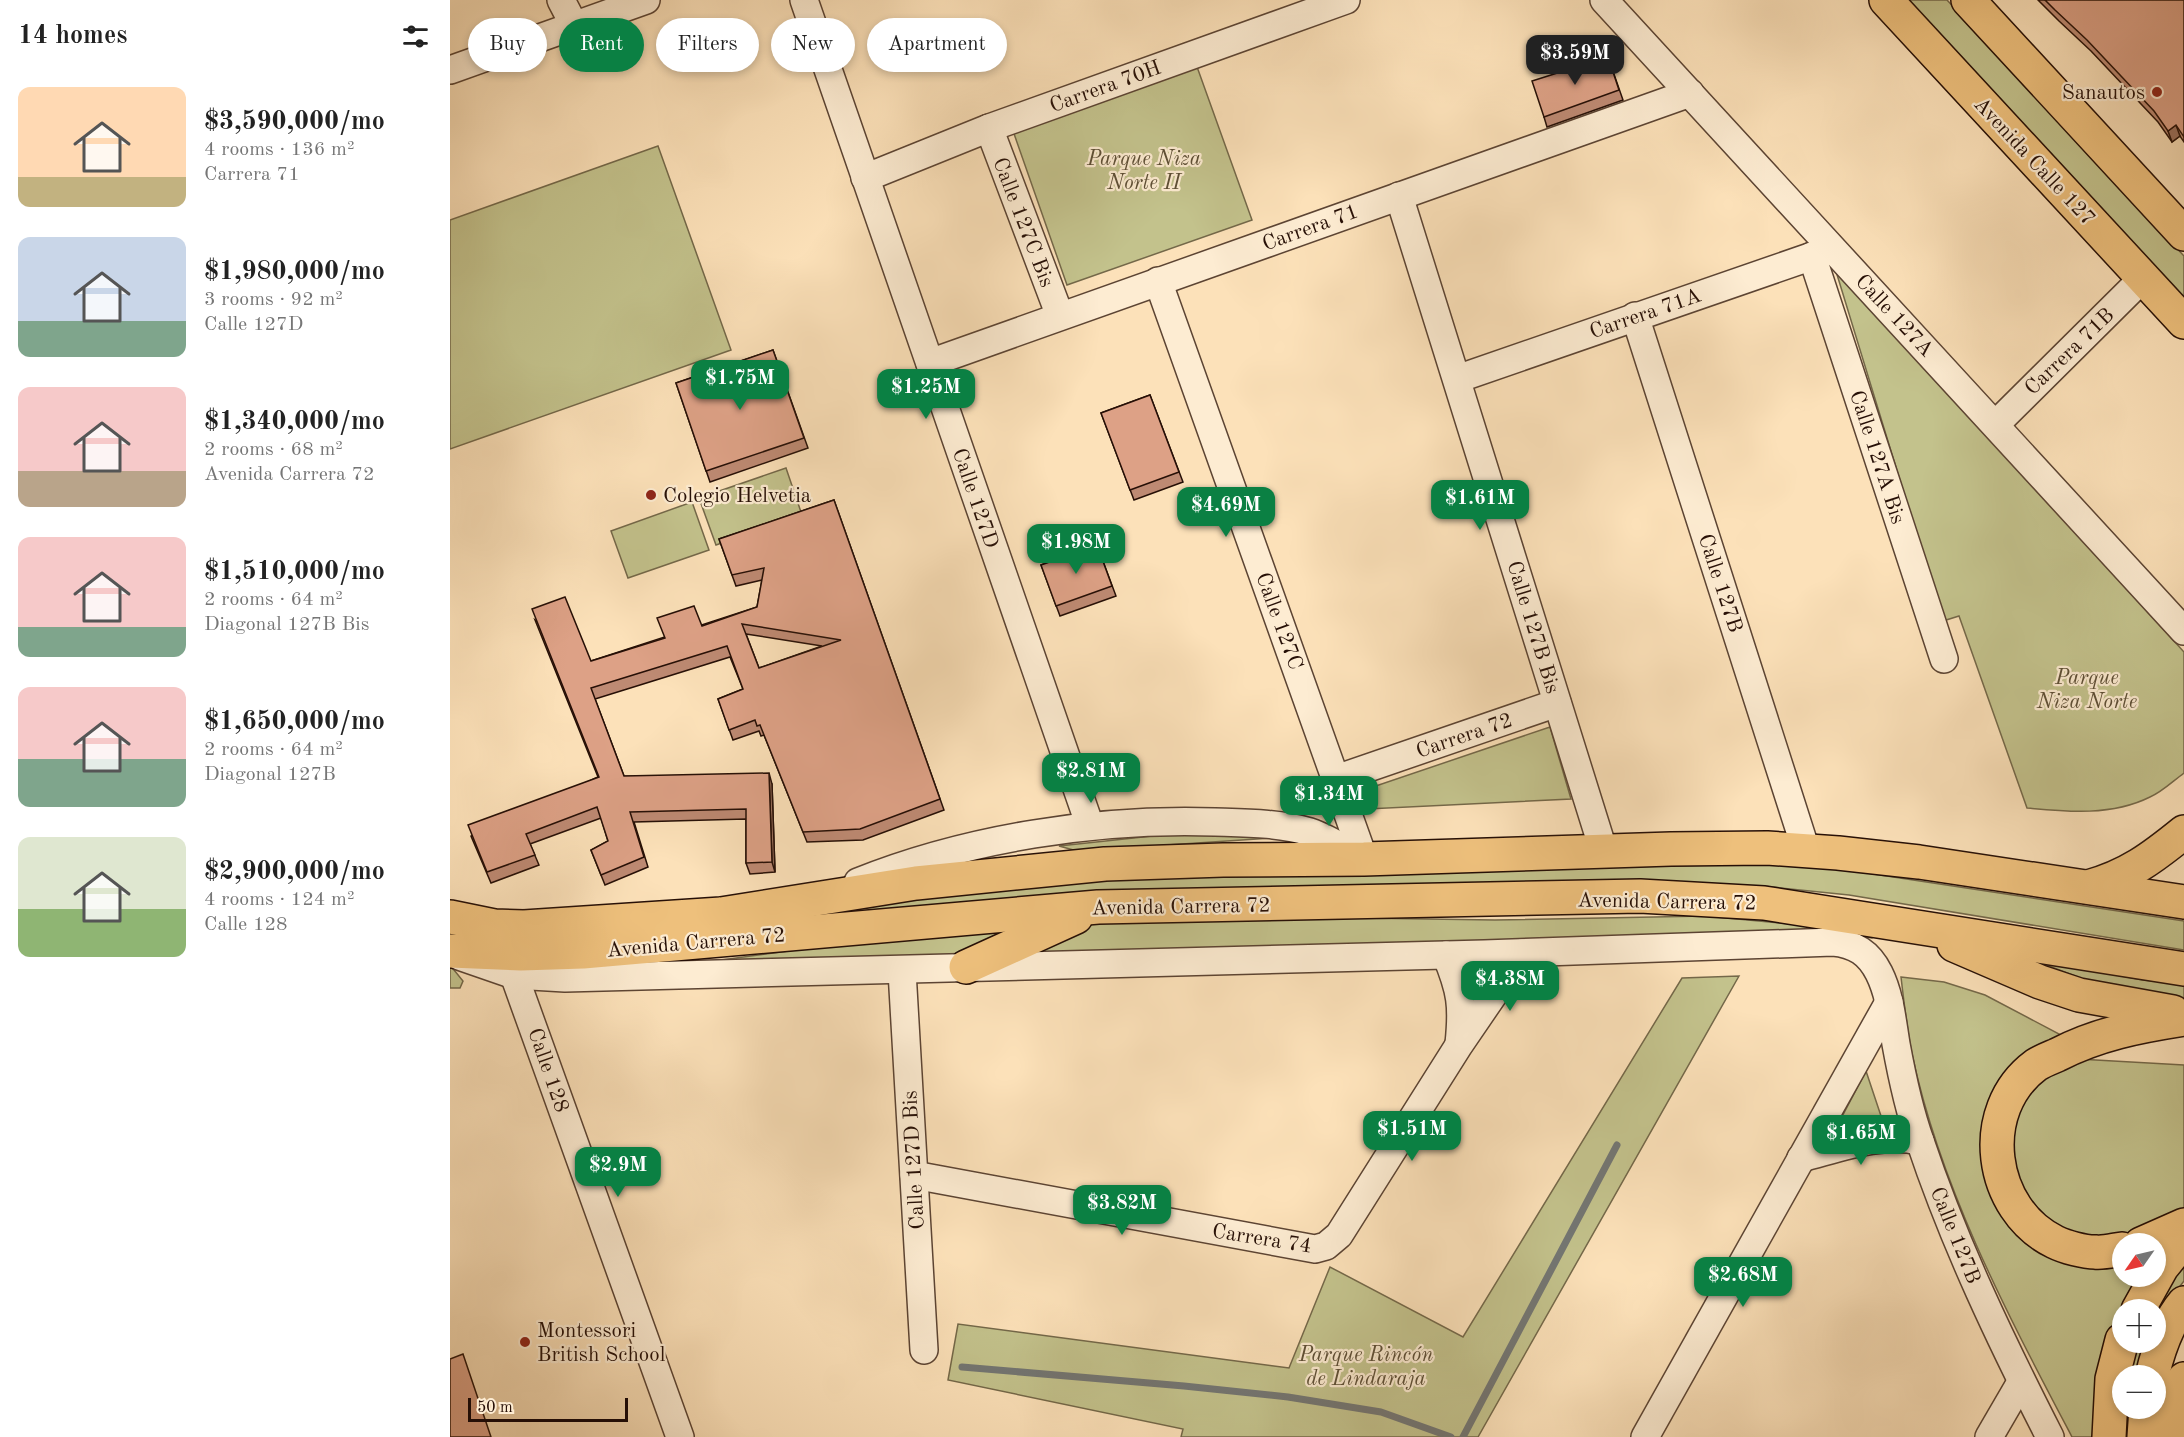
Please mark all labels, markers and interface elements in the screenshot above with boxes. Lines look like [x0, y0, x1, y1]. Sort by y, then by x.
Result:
chip: Buy [468, 18, 547, 72]
chip: Rent [559, 18, 644, 72]
chip: Filters [656, 18, 759, 72]
chip: New [771, 18, 855, 72]
chip: Apartment [867, 18, 1007, 72]
icon: filters [399, 20, 432, 53]
text: 14 homes [18, 23, 127, 49]
pin: $3.59M [1526, 35, 1624, 86]
text: $3.59M [1540, 44, 1610, 64]
street label: Carrera 70H [1047, 58, 1164, 117]
place label: Sanautos [2062, 83, 2145, 104]
marker: Sanautos [2150, 85, 2164, 99]
street label: Avenida Calle 127 [1969, 94, 2098, 230]
text: $3,590,000/mo [204, 109, 385, 135]
icon: home [66, 111, 138, 183]
text: 4 rooms · 136 m² [204, 140, 354, 160]
park label: Parque Niza Norte II [1086, 149, 1201, 194]
street label: Calle 127C Bis [988, 155, 1057, 290]
text: Carrera 71 [204, 165, 300, 185]
street label: Carrera 71 [1260, 201, 1361, 255]
text: $1,980,000/mo [204, 259, 385, 285]
icon: home [66, 261, 138, 333]
street label: Calle 127A [1851, 271, 1937, 361]
street label: Carrera 71A [1587, 286, 1704, 343]
text: 3 rooms · 92 m² [204, 290, 343, 310]
street label: Carrera 71B [2021, 305, 2119, 400]
text: Calle 127D [204, 315, 303, 335]
pin: $1.75M [691, 360, 789, 411]
text: $1.75M [705, 369, 775, 389]
pin: $1.25M [877, 369, 975, 420]
text: $1.25M [891, 378, 961, 398]
street label: Calle 127A Bis [1845, 388, 1908, 527]
text: $1,340,000/mo [204, 409, 385, 435]
icon: home [66, 411, 138, 483]
text: 2 rooms · 68 m² [204, 440, 343, 460]
street label: Calle 127D [948, 446, 1001, 551]
text: Avenida Carrera 72 [204, 465, 375, 485]
pin: $1.61M [1431, 480, 1529, 531]
place label: Colegio Helvetia [663, 486, 811, 507]
pin: $4.69M [1177, 487, 1275, 538]
marker: Colegio Helvetia [644, 488, 658, 502]
text: $1.61M [1445, 489, 1515, 509]
text: $4.69M [1191, 496, 1261, 516]
pin: $1.98M [1027, 524, 1125, 575]
street label: Calle 127B [1694, 532, 1745, 635]
text: $1.98M [1041, 533, 1111, 553]
text: $1,510,000/mo [204, 559, 385, 585]
street label: Calle 127B Bis [1502, 559, 1563, 696]
icon: home [66, 561, 138, 633]
street label: Calle 127C [1251, 570, 1306, 673]
text: 2 rooms · 64 m² [204, 590, 343, 610]
text: Diagonal 127B Bis [204, 615, 369, 635]
park label: Parque Niza Norte [2036, 668, 2137, 713]
text: $1,650,000/mo [204, 709, 385, 735]
street label: Carrera 72 [1414, 710, 1515, 763]
icon: home [66, 711, 138, 783]
text: 2 rooms · 64 m² [204, 740, 343, 760]
pin: $2.81M [1042, 753, 1140, 804]
text: $2.81M [1056, 762, 1126, 782]
text: Diagonal 127B [204, 765, 336, 785]
pin: $1.34M [1280, 776, 1378, 827]
text: $1.34M [1294, 785, 1364, 805]
text: $2,900,000/mo [204, 859, 385, 885]
icon: home [66, 861, 138, 933]
text: 4 rooms · 124 m² [204, 890, 354, 910]
street label: Avenida Carrera 72 [1577, 890, 1757, 915]
street label: Avenida Carrera 72 [1091, 895, 1271, 920]
text: Calle 128 [204, 915, 288, 935]
street label: Avenida Carrera 72 [606, 925, 786, 962]
pin: $4.38M [1461, 961, 1559, 1012]
text: $4.38M [1475, 970, 1545, 990]
street label: Calle 128 [523, 1026, 572, 1115]
street label: Calle 127D Bis [900, 1090, 929, 1230]
pin: $1.51M [1363, 1111, 1461, 1162]
pin: $1.65M [1812, 1115, 1910, 1166]
text: $1.51M [1377, 1120, 1447, 1140]
text: $1.65M [1826, 1124, 1896, 1144]
pin: $2.9M [576, 1147, 660, 1198]
text: $2.9M [589, 1156, 647, 1176]
street label: Calle 127B [1926, 1184, 1984, 1287]
pin: $3.82M [1073, 1185, 1171, 1236]
text: $3.82M [1087, 1194, 1157, 1214]
street label: Carrera 74 [1210, 1221, 1313, 1258]
north arrow [2112, 1233, 2166, 1287]
map controls [2112, 1233, 2166, 1419]
pin: $2.68M [1694, 1257, 1792, 1308]
text: $2.68M [1708, 1266, 1778, 1286]
button: + [2112, 1299, 2166, 1353]
place label: Montessori British School [537, 1321, 666, 1366]
marker: Montessori British School [518, 1335, 532, 1349]
park label: Parque Rincón de Lindaraja [1298, 1345, 1433, 1390]
button: − [2112, 1365, 2166, 1419]
scale bar [468, 1395, 628, 1422]
text: 50 m [477, 1400, 513, 1416]

